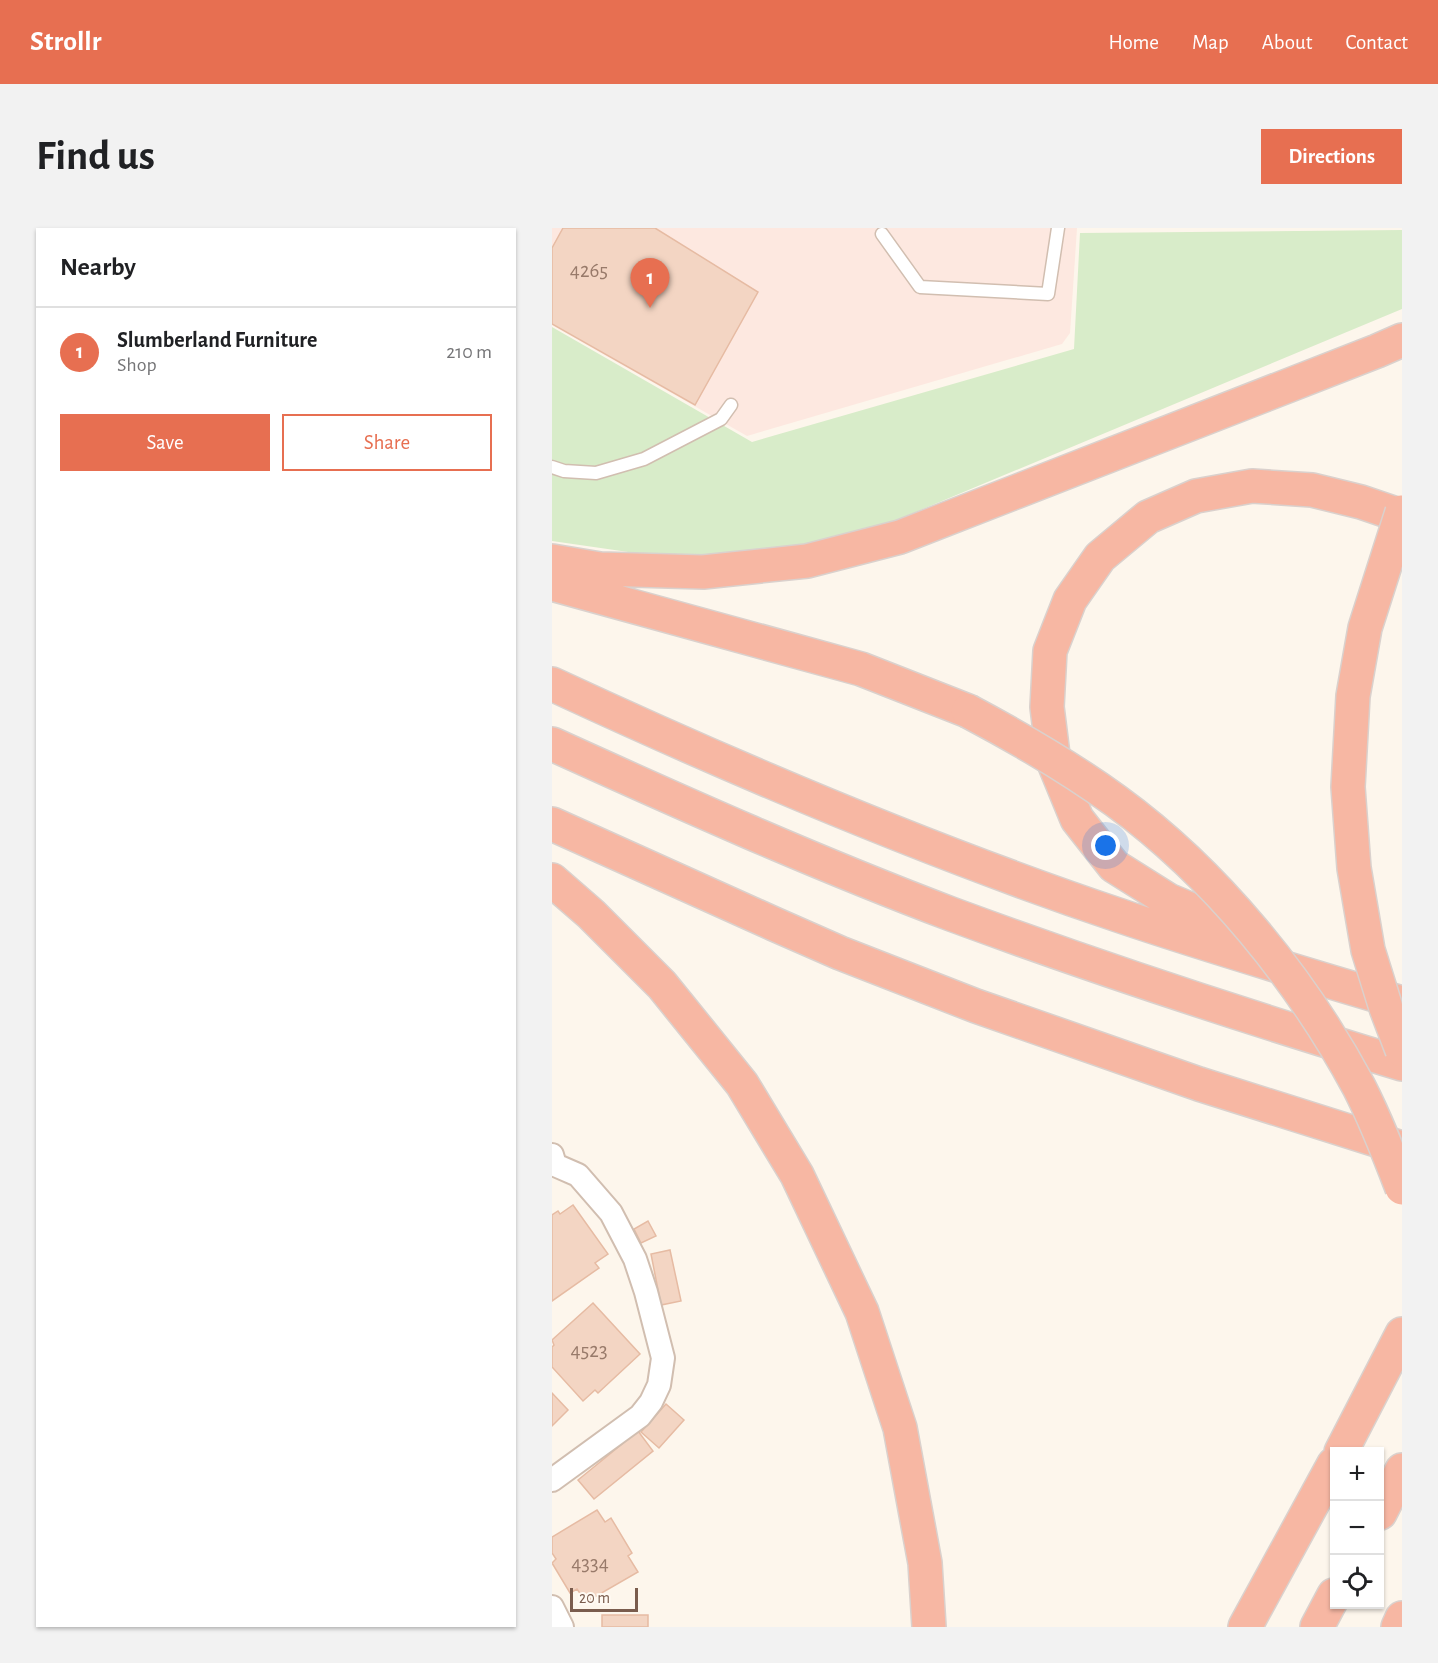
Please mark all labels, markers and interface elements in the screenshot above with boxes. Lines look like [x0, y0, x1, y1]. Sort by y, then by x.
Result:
text: Strollr [30, 28, 101, 56]
text: Home [1108, 32, 1159, 53]
text: Map [1192, 32, 1229, 53]
text: About [1262, 32, 1312, 53]
text: Contact [1345, 32, 1408, 53]
button: Directions [1261, 129, 1402, 184]
text: Find us [36, 135, 155, 177]
text: Nearby [60, 254, 136, 280]
pin: 1 [630, 259, 670, 308]
house number: 4265 [570, 260, 608, 281]
text: Slumberland Furniture [117, 329, 317, 351]
text: 1 [76, 342, 83, 362]
text: 210 m [446, 342, 492, 362]
text: Shop [117, 355, 157, 375]
button: Save [60, 414, 270, 471]
button: Share [282, 414, 492, 471]
your location [1091, 831, 1120, 860]
house number: 4523 [570, 1340, 608, 1361]
map controls [1330, 1447, 1384, 1609]
button: + [1330, 1447, 1384, 1501]
button: − [1330, 1501, 1384, 1555]
house number: 4334 [571, 1553, 609, 1574]
button: locate [1330, 1555, 1384, 1609]
scale bar [570, 1585, 638, 1612]
text: 20 m [579, 1590, 610, 1606]

